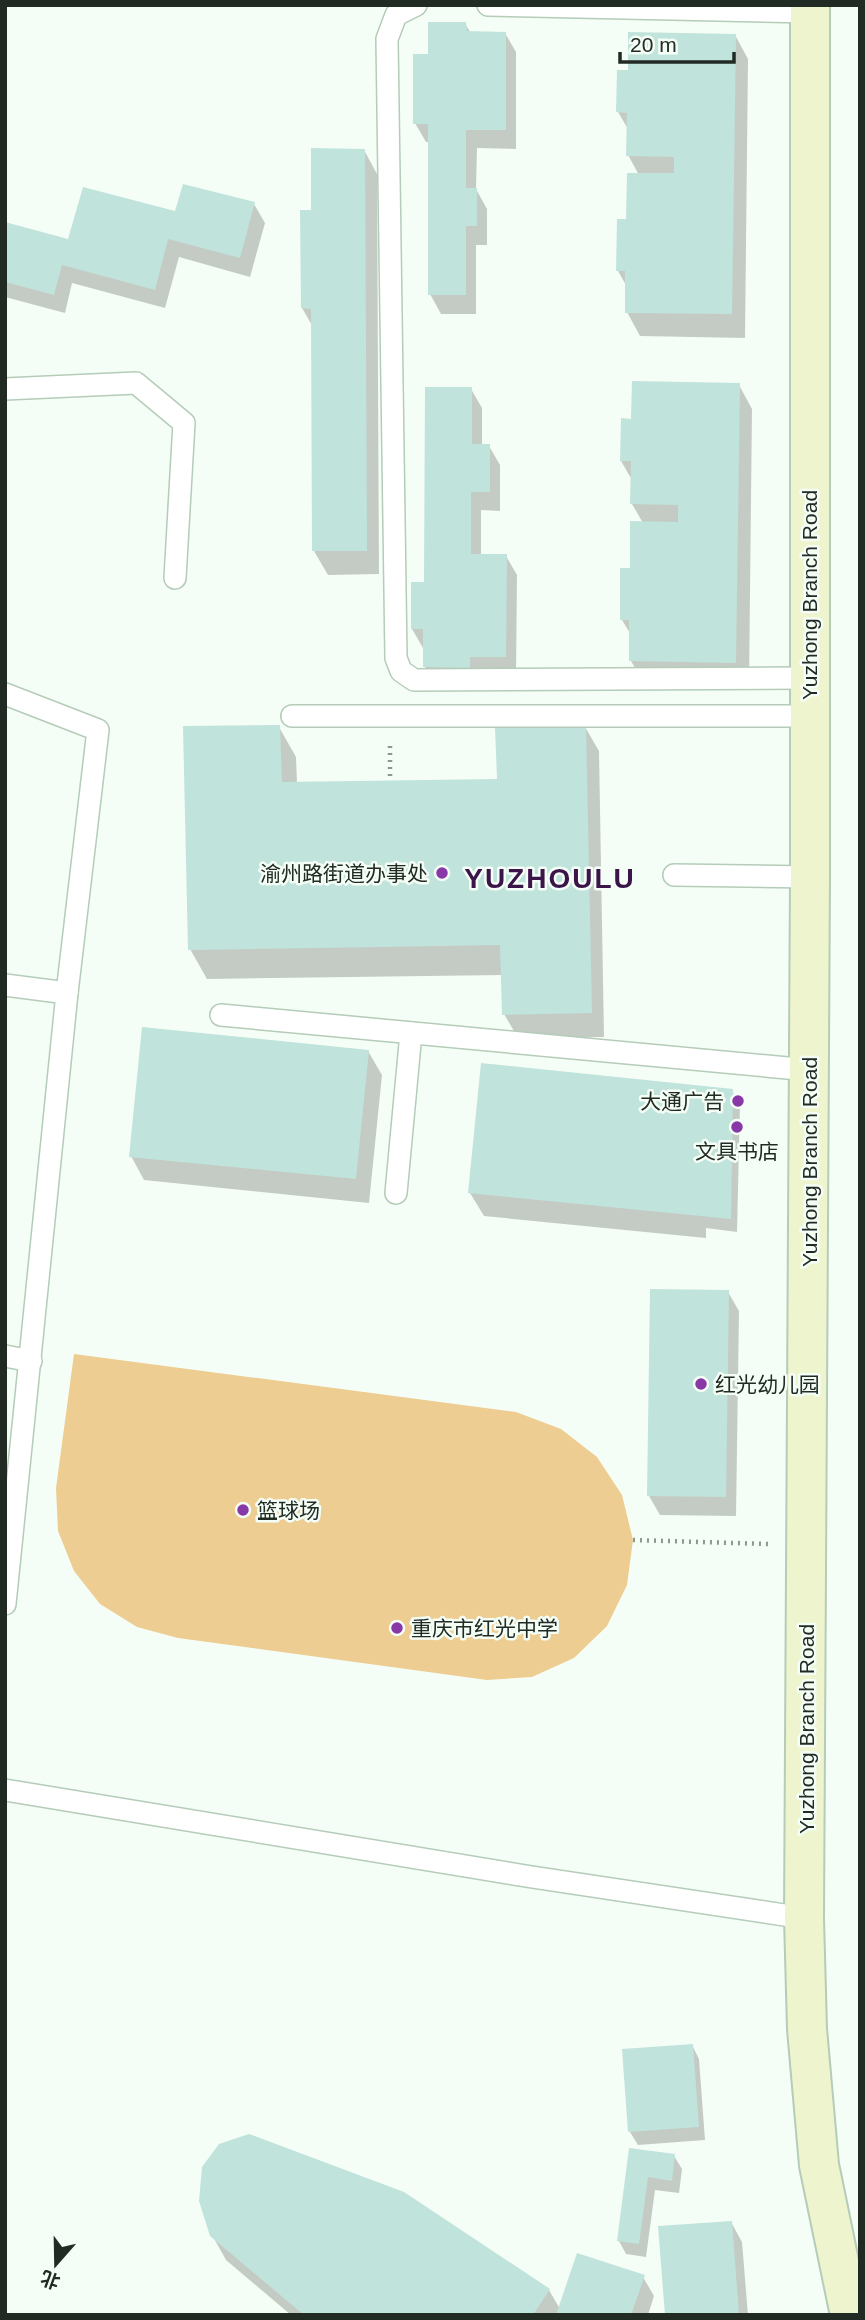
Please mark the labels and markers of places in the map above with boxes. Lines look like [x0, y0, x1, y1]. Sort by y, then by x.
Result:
place label: 渝州路街道办事处 [260, 862, 428, 885]
marker: 渝州路街道办事处 [434, 865, 450, 881]
place label: 大通广告 [640, 1090, 724, 1113]
marker: 大通广告 [730, 1093, 746, 1109]
marker: 文具书店 [729, 1119, 745, 1135]
place label: 文具书店 [695, 1140, 779, 1163]
place label: 红光幼儿园 [715, 1373, 820, 1396]
marker: 红光幼儿园 [693, 1376, 709, 1392]
place label: 篮球场 [257, 1499, 320, 1522]
marker: 篮球场 [235, 1502, 251, 1518]
place label: 重庆市红光中学 [411, 1617, 558, 1640]
marker: 重庆市红光中学 [389, 1620, 405, 1636]

